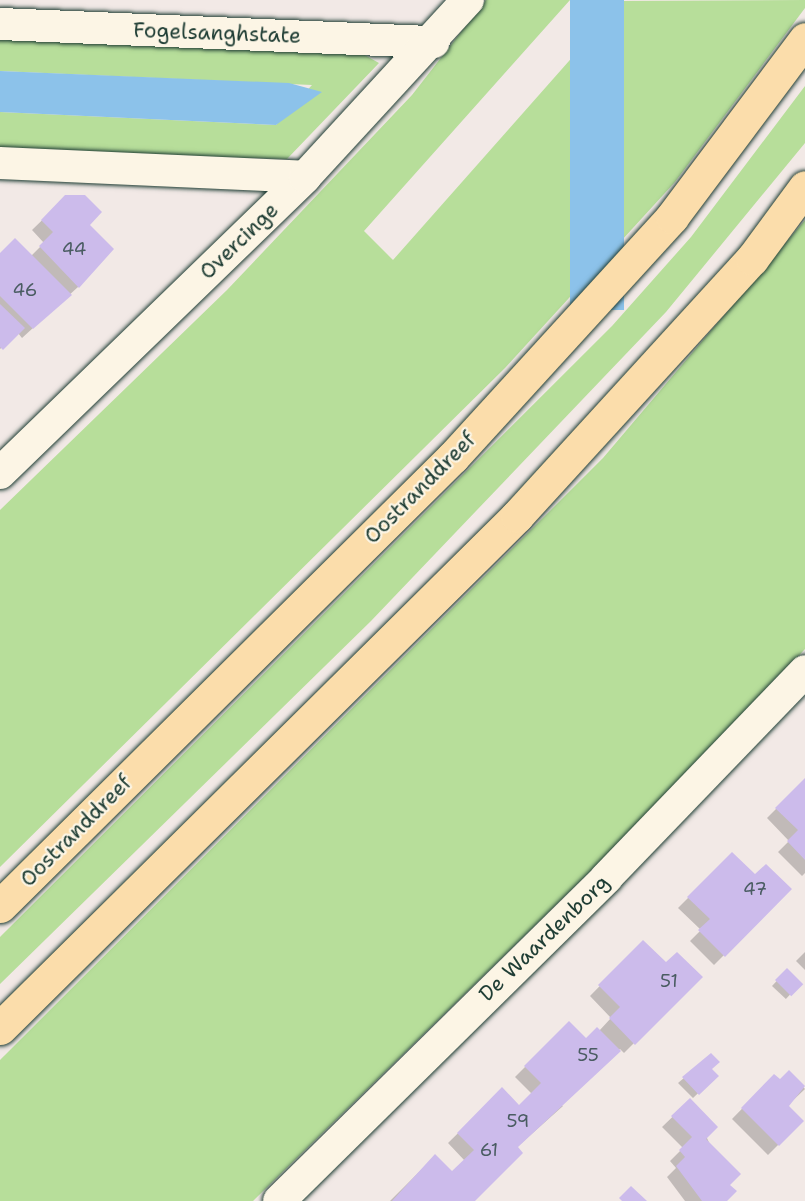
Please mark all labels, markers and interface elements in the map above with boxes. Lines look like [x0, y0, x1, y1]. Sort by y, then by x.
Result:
street label: Fogelsanghstate [133, 17, 301, 49]
street label: Overcinge [195, 197, 283, 285]
house number: 44 [62, 238, 86, 260]
house number: 46 [13, 279, 37, 301]
street label: Oostranddreef [359, 427, 481, 549]
street label: Oostranddreef [15, 770, 137, 892]
street label: De Waardenborg [474, 870, 614, 1006]
house number: 47 [743, 878, 767, 900]
house number: 51 [660, 970, 678, 992]
house number: 55 [577, 1044, 599, 1066]
house number: 59 [507, 1110, 529, 1132]
house number: 61 [480, 1139, 498, 1161]

